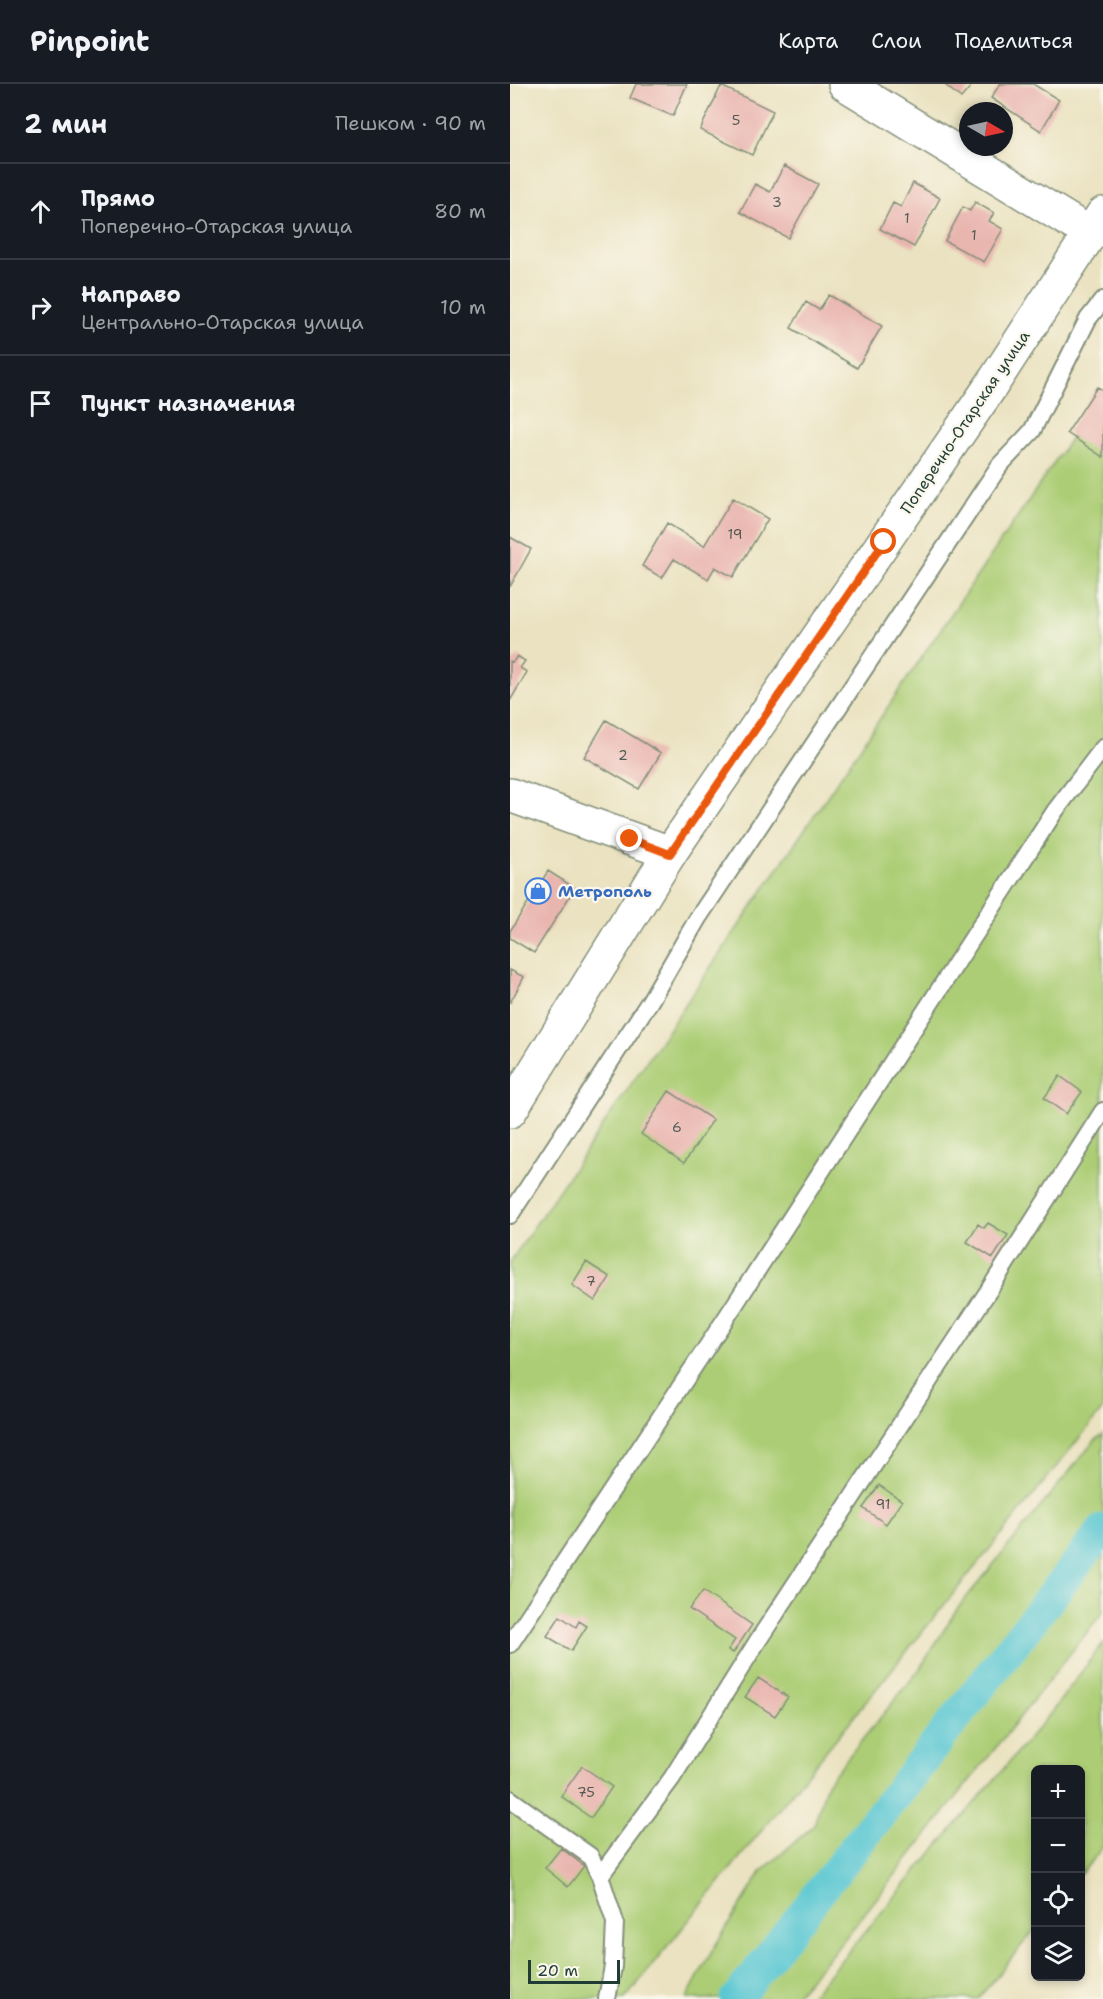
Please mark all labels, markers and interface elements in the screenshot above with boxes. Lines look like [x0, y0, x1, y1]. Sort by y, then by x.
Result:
text: Pinpoint [30, 22, 149, 60]
text: Карта [778, 27, 838, 55]
text: Слои [871, 27, 922, 55]
text: Поделиться [955, 27, 1073, 55]
north arrow [959, 102, 1013, 156]
text: 2 мин [24, 106, 107, 141]
text: Пешком · 90 m [335, 110, 486, 136]
house number: 5 [732, 111, 740, 129]
text: Прямо [81, 184, 155, 213]
house number: 3 [772, 193, 782, 211]
icon: ahead [24, 195, 57, 228]
text: 80 m [434, 198, 486, 224]
house number: 1 [904, 209, 910, 227]
text: Поперечно-Отарская улица [81, 213, 352, 239]
house number: 1 [971, 226, 977, 244]
text: Направо [81, 280, 181, 309]
icon: right [24, 291, 57, 324]
text: 10 m [440, 294, 486, 320]
text: Центрально-Отарская улица [81, 309, 364, 335]
street label: Поперечно-Отарская улица [896, 326, 1034, 518]
icon: arrive [24, 387, 57, 420]
text: Пункт назначения [81, 389, 295, 418]
house number: 19 [727, 525, 743, 543]
route start [870, 528, 896, 554]
house number: 2 [618, 746, 628, 764]
route end [616, 825, 642, 851]
shop icon: Метрополь [523, 876, 553, 906]
place label: Метрополь [558, 881, 652, 902]
house number: 6 [672, 1118, 682, 1136]
house number: 7 [586, 1272, 596, 1290]
house number: 91 [875, 1495, 891, 1513]
map controls [1031, 1765, 1085, 1981]
button: + [1031, 1765, 1085, 1819]
house number: 75 [577, 1783, 595, 1801]
button: − [1031, 1819, 1085, 1873]
button: locate [1031, 1873, 1085, 1927]
button: layers [1031, 1927, 1085, 1981]
scale bar [528, 1957, 620, 1984]
text: 20 m [537, 1960, 578, 1981]

